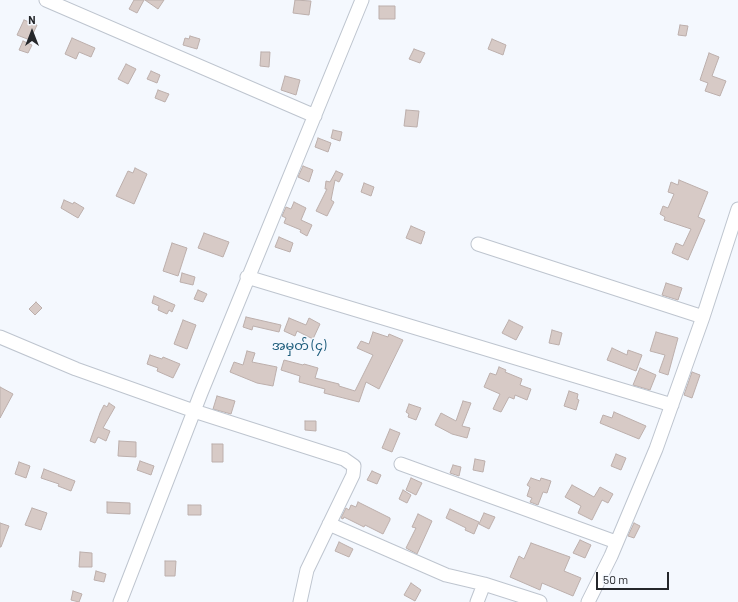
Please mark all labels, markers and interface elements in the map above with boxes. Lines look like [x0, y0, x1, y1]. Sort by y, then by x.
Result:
north arrow [12, 12, 52, 52]
text: N [28, 13, 36, 26]
district label: အမှတ် (၄) [272, 338, 326, 354]
scale bar [598, 564, 671, 590]
text: 50 m [603, 572, 628, 586]

